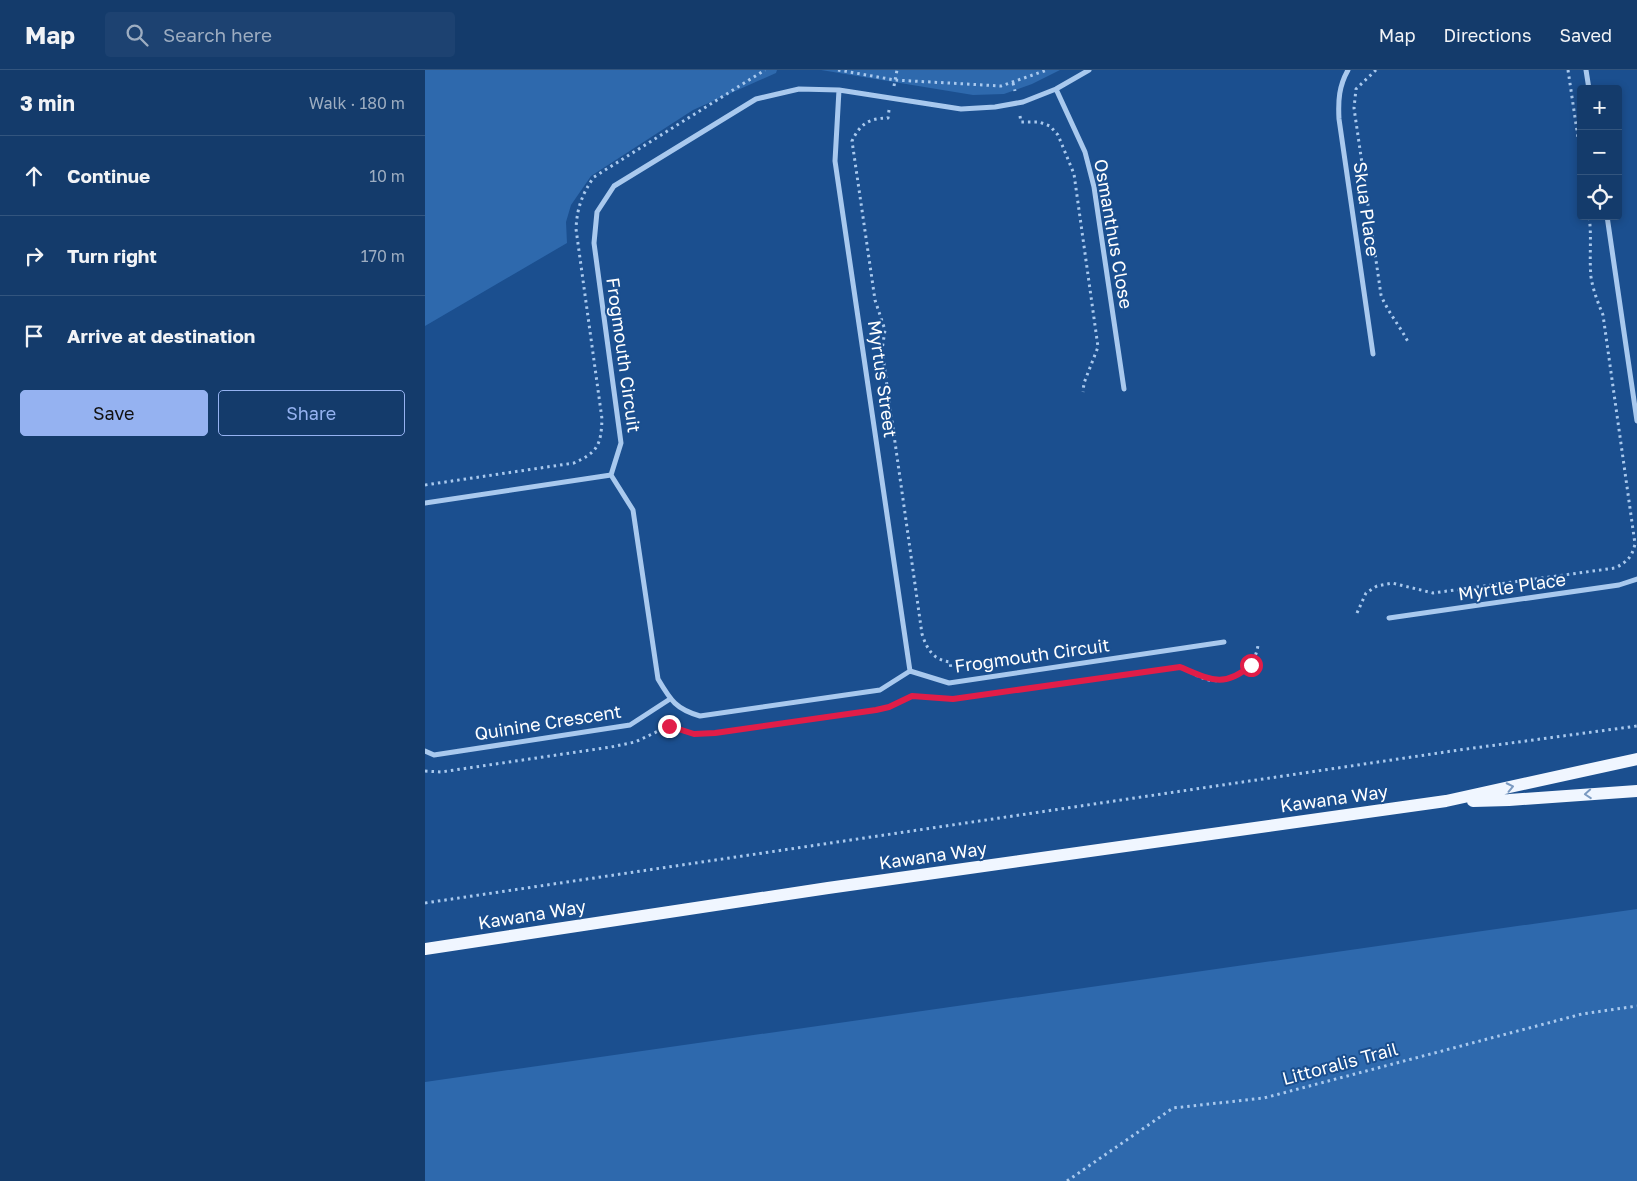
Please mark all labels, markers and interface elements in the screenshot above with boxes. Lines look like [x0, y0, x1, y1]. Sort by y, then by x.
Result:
search box [105, 12, 455, 57]
text: Map [25, 20, 75, 49]
icon: search [123, 21, 151, 49]
text: Search here [163, 23, 272, 46]
text: Map [1379, 24, 1415, 46]
text: Directions [1443, 24, 1531, 46]
text: Saved [1559, 24, 1612, 46]
map controls [1577, 85, 1622, 220]
button: + [1577, 85, 1622, 130]
text: 3 min [20, 90, 75, 116]
text: Walk · 180 m [309, 93, 405, 113]
button: − [1577, 130, 1622, 175]
street label: Osmanthus Close [1090, 157, 1138, 310]
street label: Skua Place [1349, 160, 1385, 258]
icon: ahead [20, 162, 48, 190]
text: Continue [67, 164, 150, 187]
text: 10 m [369, 166, 405, 186]
button: locate [1577, 175, 1622, 220]
icon: right [20, 242, 48, 270]
text: Turn right [67, 244, 157, 267]
text: 170 m [361, 246, 405, 266]
street label: Frogmouth Circuit [602, 276, 646, 434]
street label: Myrtus Street [864, 319, 902, 439]
icon: arrive [20, 322, 48, 350]
text: Arrive at destination [67, 324, 255, 347]
button: Save [20, 390, 208, 436]
button: Share [218, 390, 405, 436]
street label: Myrtle Place [1457, 568, 1567, 604]
street label: Frogmouth Circuit [953, 633, 1111, 677]
route start [1240, 654, 1263, 677]
street label: Quinine Crescent [473, 700, 623, 744]
route end [658, 715, 681, 738]
street label: Kawana Way [1278, 780, 1389, 816]
one-way arrow [1506, 783, 1515, 793]
one-way arrow [1584, 789, 1592, 800]
street label: Kawana Way [877, 837, 988, 873]
street label: Kawana Way [476, 895, 587, 933]
street label: Littoralis Trail [1279, 1037, 1400, 1089]

